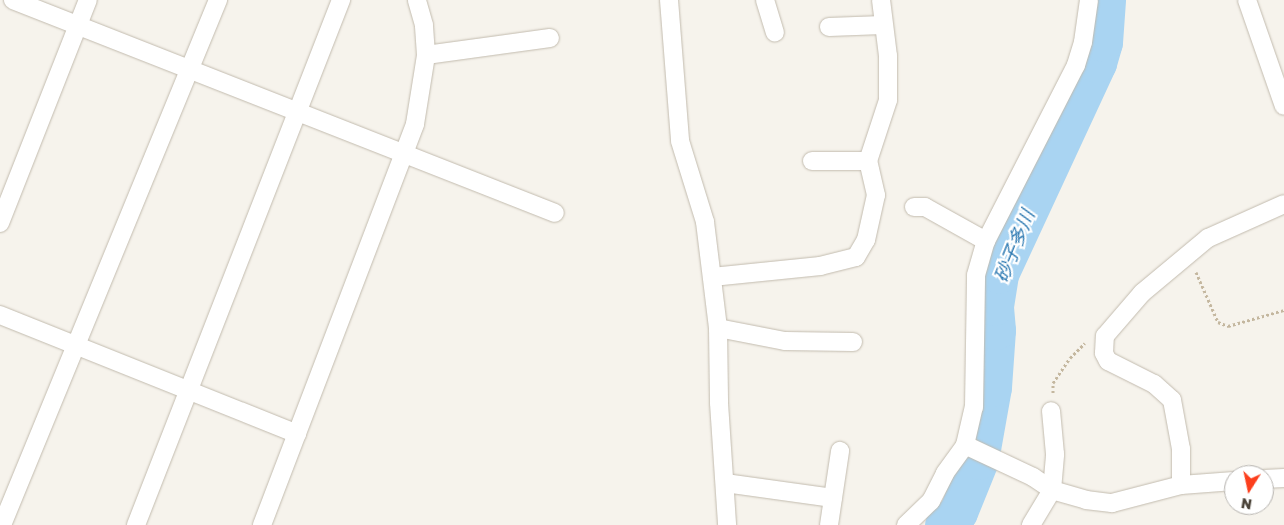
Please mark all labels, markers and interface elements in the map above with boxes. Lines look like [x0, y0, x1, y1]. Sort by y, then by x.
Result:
water label: 砂子多川 [989, 206, 1039, 286]
north arrow [1224, 465, 1274, 515]
text: N [1240, 495, 1253, 514]

